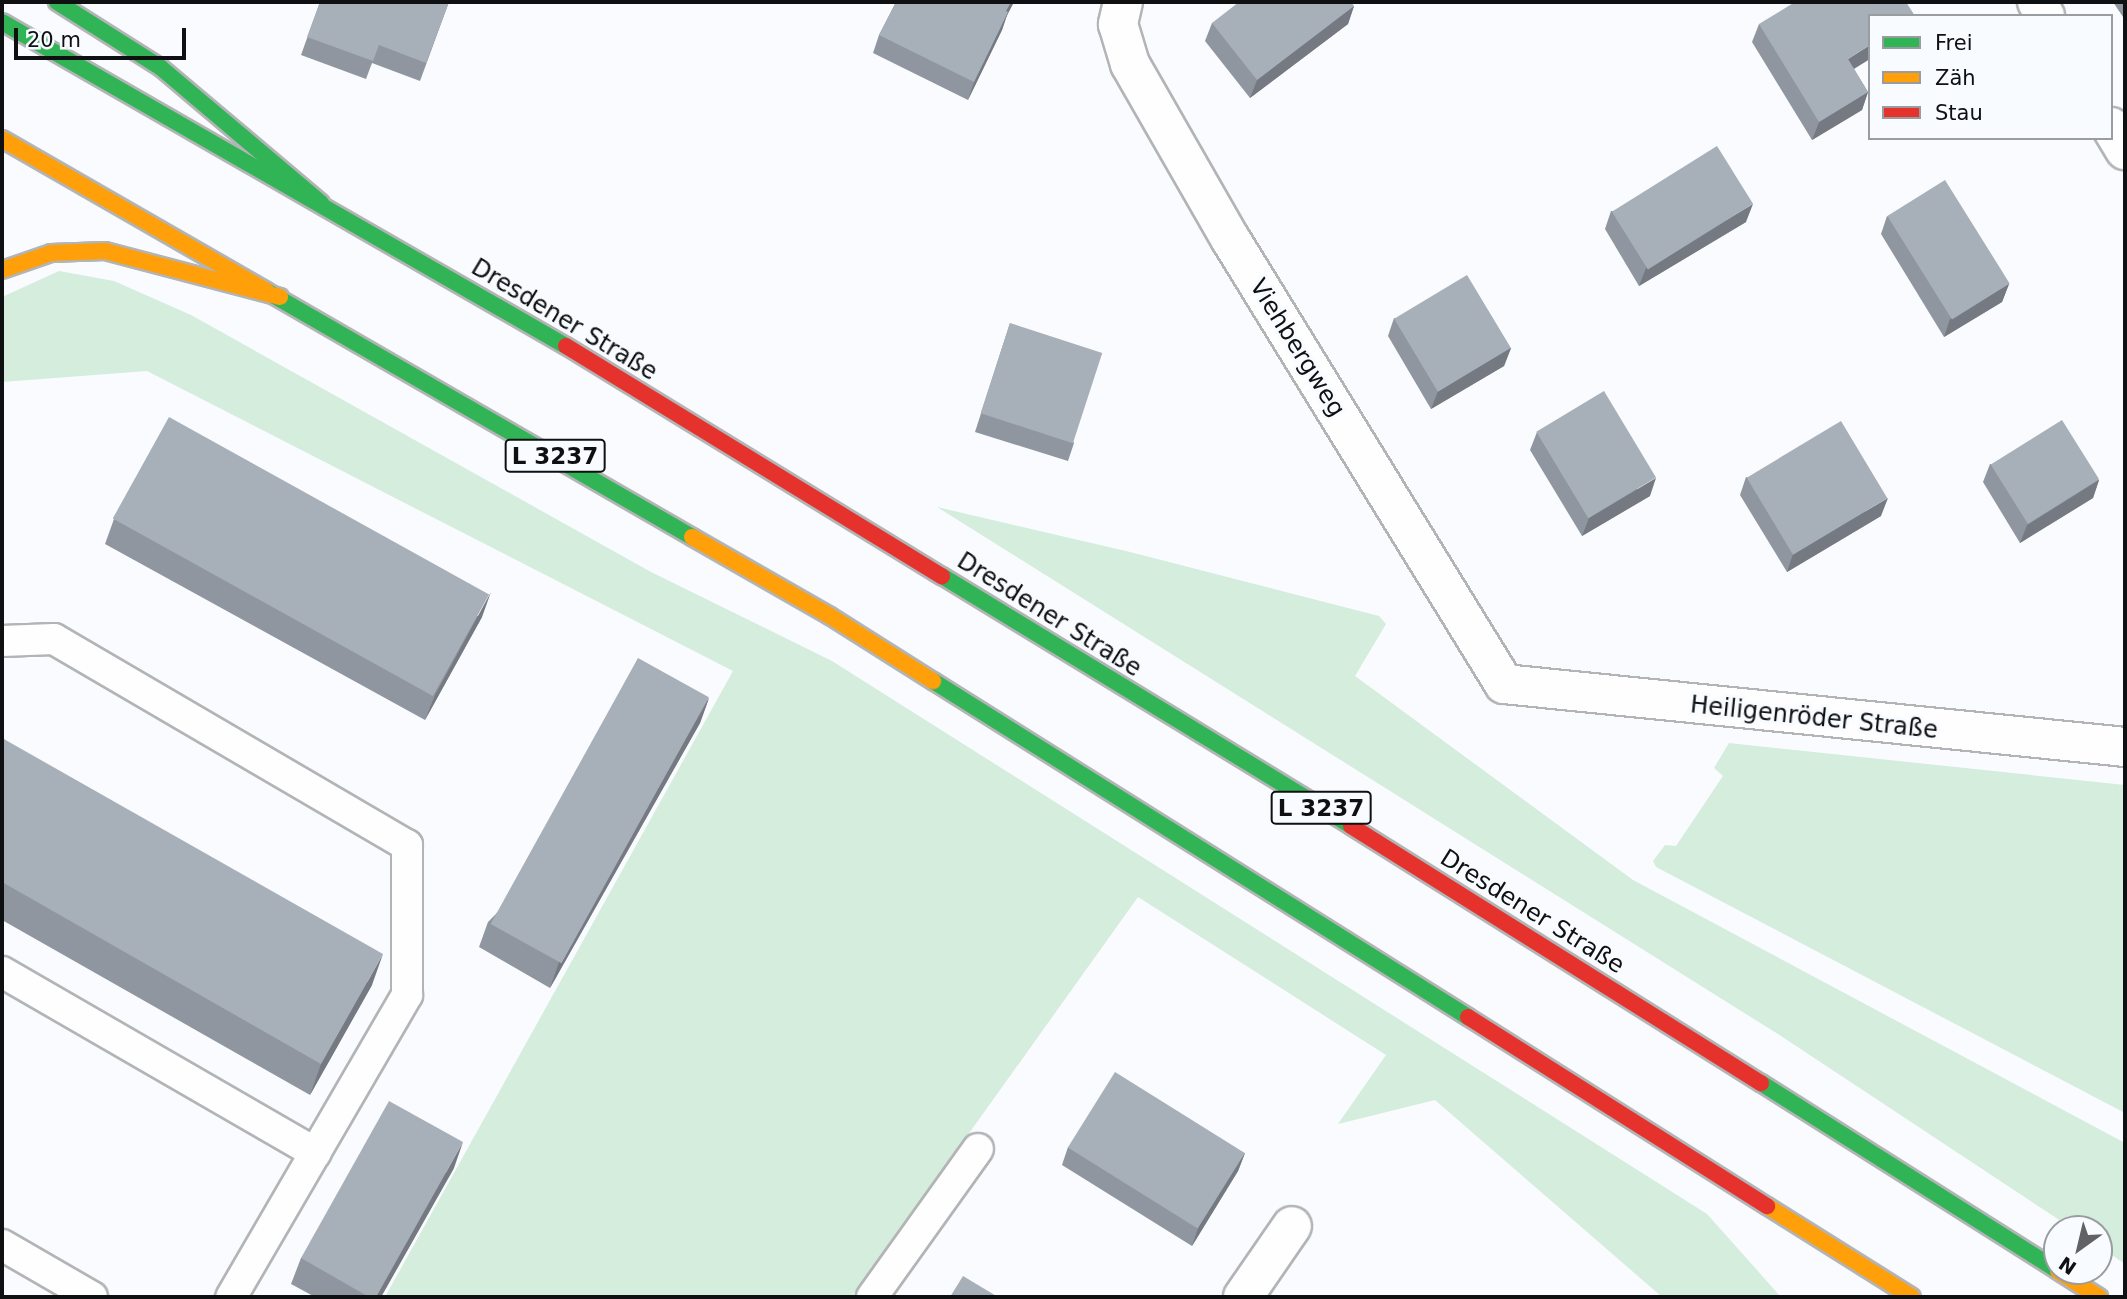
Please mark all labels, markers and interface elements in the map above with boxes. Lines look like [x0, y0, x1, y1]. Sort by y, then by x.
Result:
scale bar [18, 14, 189, 58]
legend [1868, 14, 2113, 140]
text: 20 m [27, 28, 81, 52]
text: Frei [1935, 31, 1972, 55]
text: Zäh [1935, 66, 1976, 90]
text: Stau [1935, 101, 1983, 125]
street label: Dresdener Straße [466, 253, 662, 387]
street label: Viehbergweg [1243, 274, 1351, 422]
road number: L 3237 [504, 436, 606, 476]
street label: Dresdener Straße [952, 547, 1146, 683]
street label: Heiligenröder Straße [1689, 691, 1939, 745]
road number: L 3237 [1270, 788, 1372, 828]
street label: Dresdener Straße [1435, 844, 1629, 980]
north arrow [2043, 1215, 2113, 1285]
text: N [2055, 1252, 2080, 1279]

